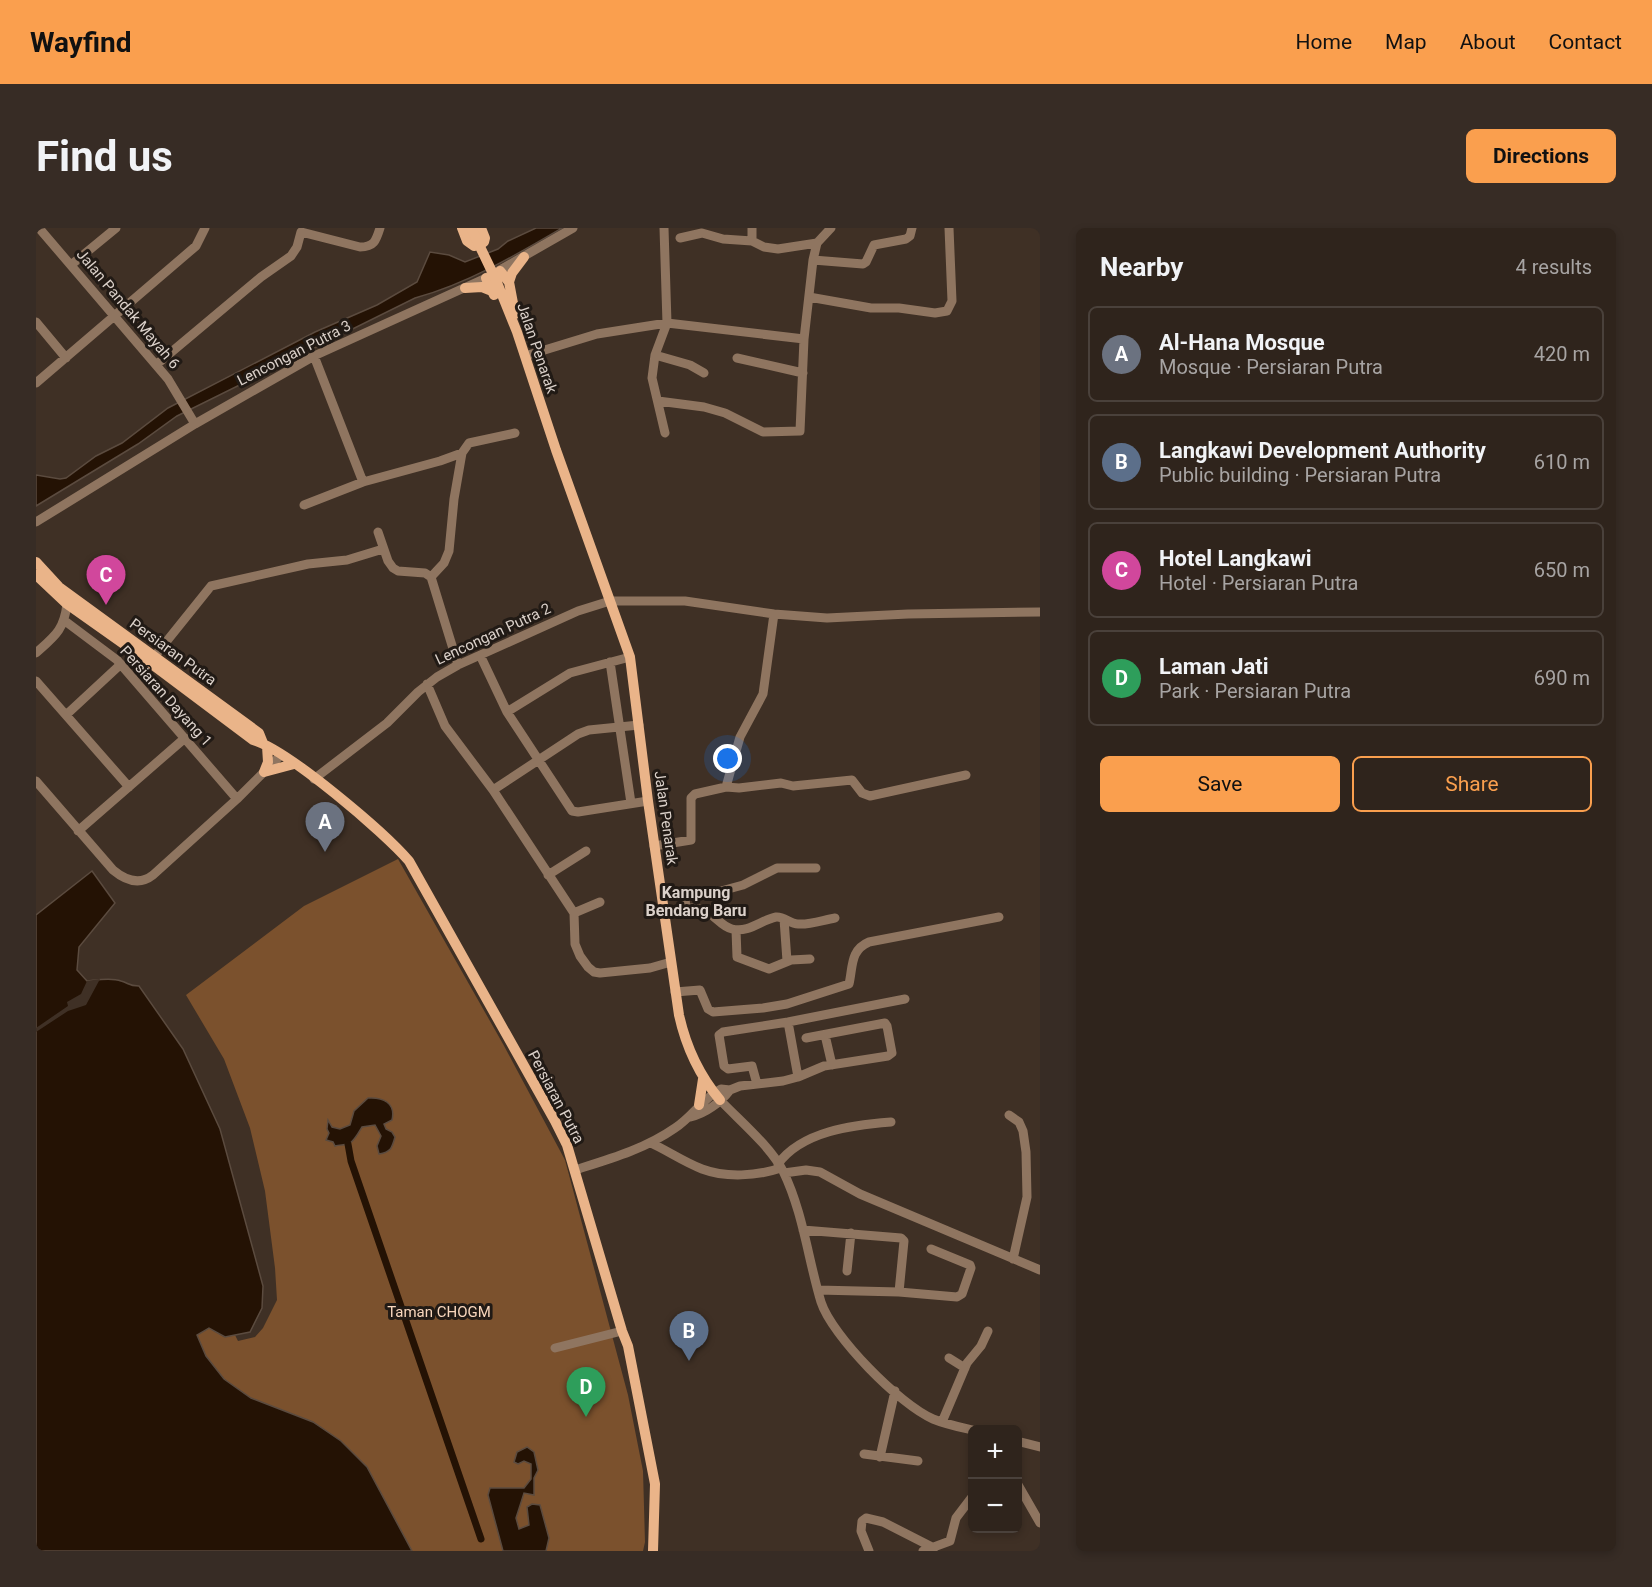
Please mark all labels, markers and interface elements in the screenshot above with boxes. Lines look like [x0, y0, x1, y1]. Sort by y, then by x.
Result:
text: Wayfind [30, 26, 131, 59]
text: Home [1296, 30, 1352, 54]
text: Map [1385, 30, 1427, 54]
text: About [1460, 30, 1516, 54]
text: Contact [1549, 30, 1622, 54]
button: Directions [1466, 129, 1616, 183]
text: Find us [36, 132, 173, 181]
street label: Jalan Pandak Mayah 6 [73, 245, 183, 373]
text: Nearby [1100, 252, 1183, 282]
text: 4 results [1516, 255, 1592, 279]
street label: Jalan Penarak [513, 300, 561, 396]
street label: Lencongan Putra 3 [234, 317, 354, 389]
text: Al-Hana Mosque [1159, 330, 1325, 355]
text: A [1115, 342, 1128, 366]
text: 420 m [1534, 342, 1590, 366]
text: Mosque · Persiaran Putra [1159, 355, 1383, 379]
text: Langkawi Development Authority [1159, 438, 1486, 463]
text: B [1115, 450, 1128, 474]
text: 610 m [1534, 450, 1590, 474]
text: Public building · Persiaran Putra [1159, 463, 1441, 487]
text: Hotel Langkawi [1159, 546, 1312, 571]
pin: C [86, 556, 126, 605]
text: C [1115, 558, 1128, 582]
text: 650 m [1534, 558, 1590, 582]
text: Hotel · Persiaran Putra [1159, 571, 1359, 595]
street label: Lencongan Putra 2 [432, 599, 554, 669]
street label: Persiaran Putra [126, 615, 220, 689]
street label: Persiaran Dayang 1 [116, 642, 216, 750]
text: Laman Jati [1159, 654, 1269, 679]
text: D [1115, 666, 1128, 690]
text: 690 m [1534, 666, 1590, 690]
text: Park · Persiaran Putra [1159, 679, 1351, 703]
your location [713, 744, 742, 773]
button: Save [1100, 756, 1340, 812]
button: Share [1352, 756, 1592, 812]
street label: Jalan Penarak [651, 770, 682, 866]
pin: A [306, 802, 344, 852]
district label: Kampung Bendang Baru [645, 883, 747, 920]
street label: Persiaran Putra [524, 1048, 588, 1146]
park label: Taman CHOGM [387, 1303, 491, 1321]
pin: B [670, 1312, 708, 1361]
pin: D [566, 1368, 606, 1417]
map controls [968, 1425, 1022, 1533]
button: + [968, 1425, 1022, 1479]
button: − [968, 1479, 1022, 1533]

